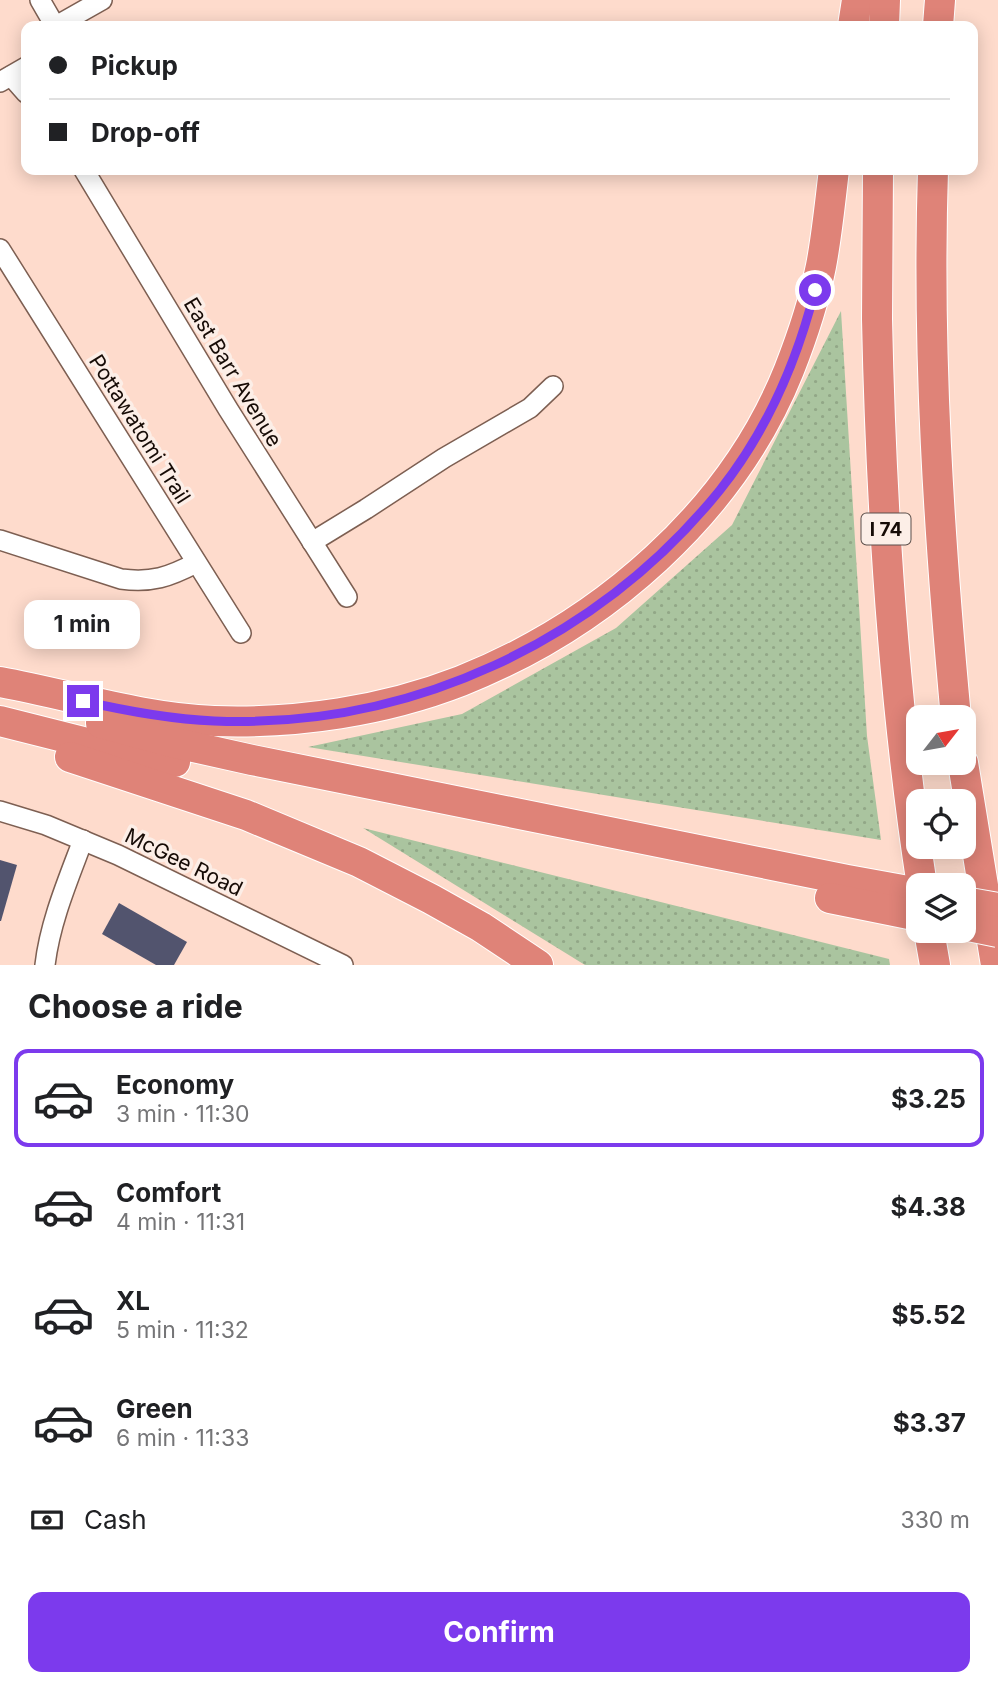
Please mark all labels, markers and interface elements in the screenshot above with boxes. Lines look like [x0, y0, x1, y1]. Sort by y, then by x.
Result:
text: Pickup [91, 50, 178, 81]
text: Drop-off [91, 117, 200, 148]
route start [799, 274, 831, 306]
street label: East Barr Avenue [179, 293, 287, 451]
street label: Pottawatomi Trail [84, 350, 196, 508]
road number: I 74 [862, 514, 910, 544]
callout: 1 min [25, 600, 141, 648]
text: 1 min [54, 610, 110, 638]
route end [67, 685, 99, 717]
north arrow [906, 705, 976, 775]
map controls [906, 705, 976, 943]
button: locate [906, 789, 976, 859]
street label: McGee Road [121, 823, 247, 901]
button: layers [906, 873, 976, 943]
text: Choose a ride [28, 987, 243, 1026]
icon: car [32, 1067, 95, 1130]
text: Economy [116, 1069, 234, 1100]
text: $3.25 [891, 1083, 966, 1114]
text: 3 min · 11:30 [116, 1100, 250, 1128]
icon: car [32, 1175, 95, 1238]
text: Comfort [116, 1177, 221, 1208]
text: $4.38 [890, 1191, 966, 1222]
text: 4 min · 11:31 [116, 1208, 245, 1236]
icon: car [32, 1283, 95, 1346]
text: XL [116, 1285, 150, 1316]
text: $5.52 [891, 1299, 966, 1330]
text: 5 min · 11:32 [116, 1316, 249, 1344]
icon: car [32, 1391, 95, 1454]
text: Green [116, 1393, 193, 1424]
text: $3.37 [893, 1407, 966, 1438]
text: 6 min · 11:33 [116, 1424, 249, 1452]
icon: cash [28, 1501, 66, 1539]
text: Cash [84, 1504, 147, 1535]
text: 330 m [900, 1506, 970, 1534]
button: Confirm [28, 1592, 970, 1672]

